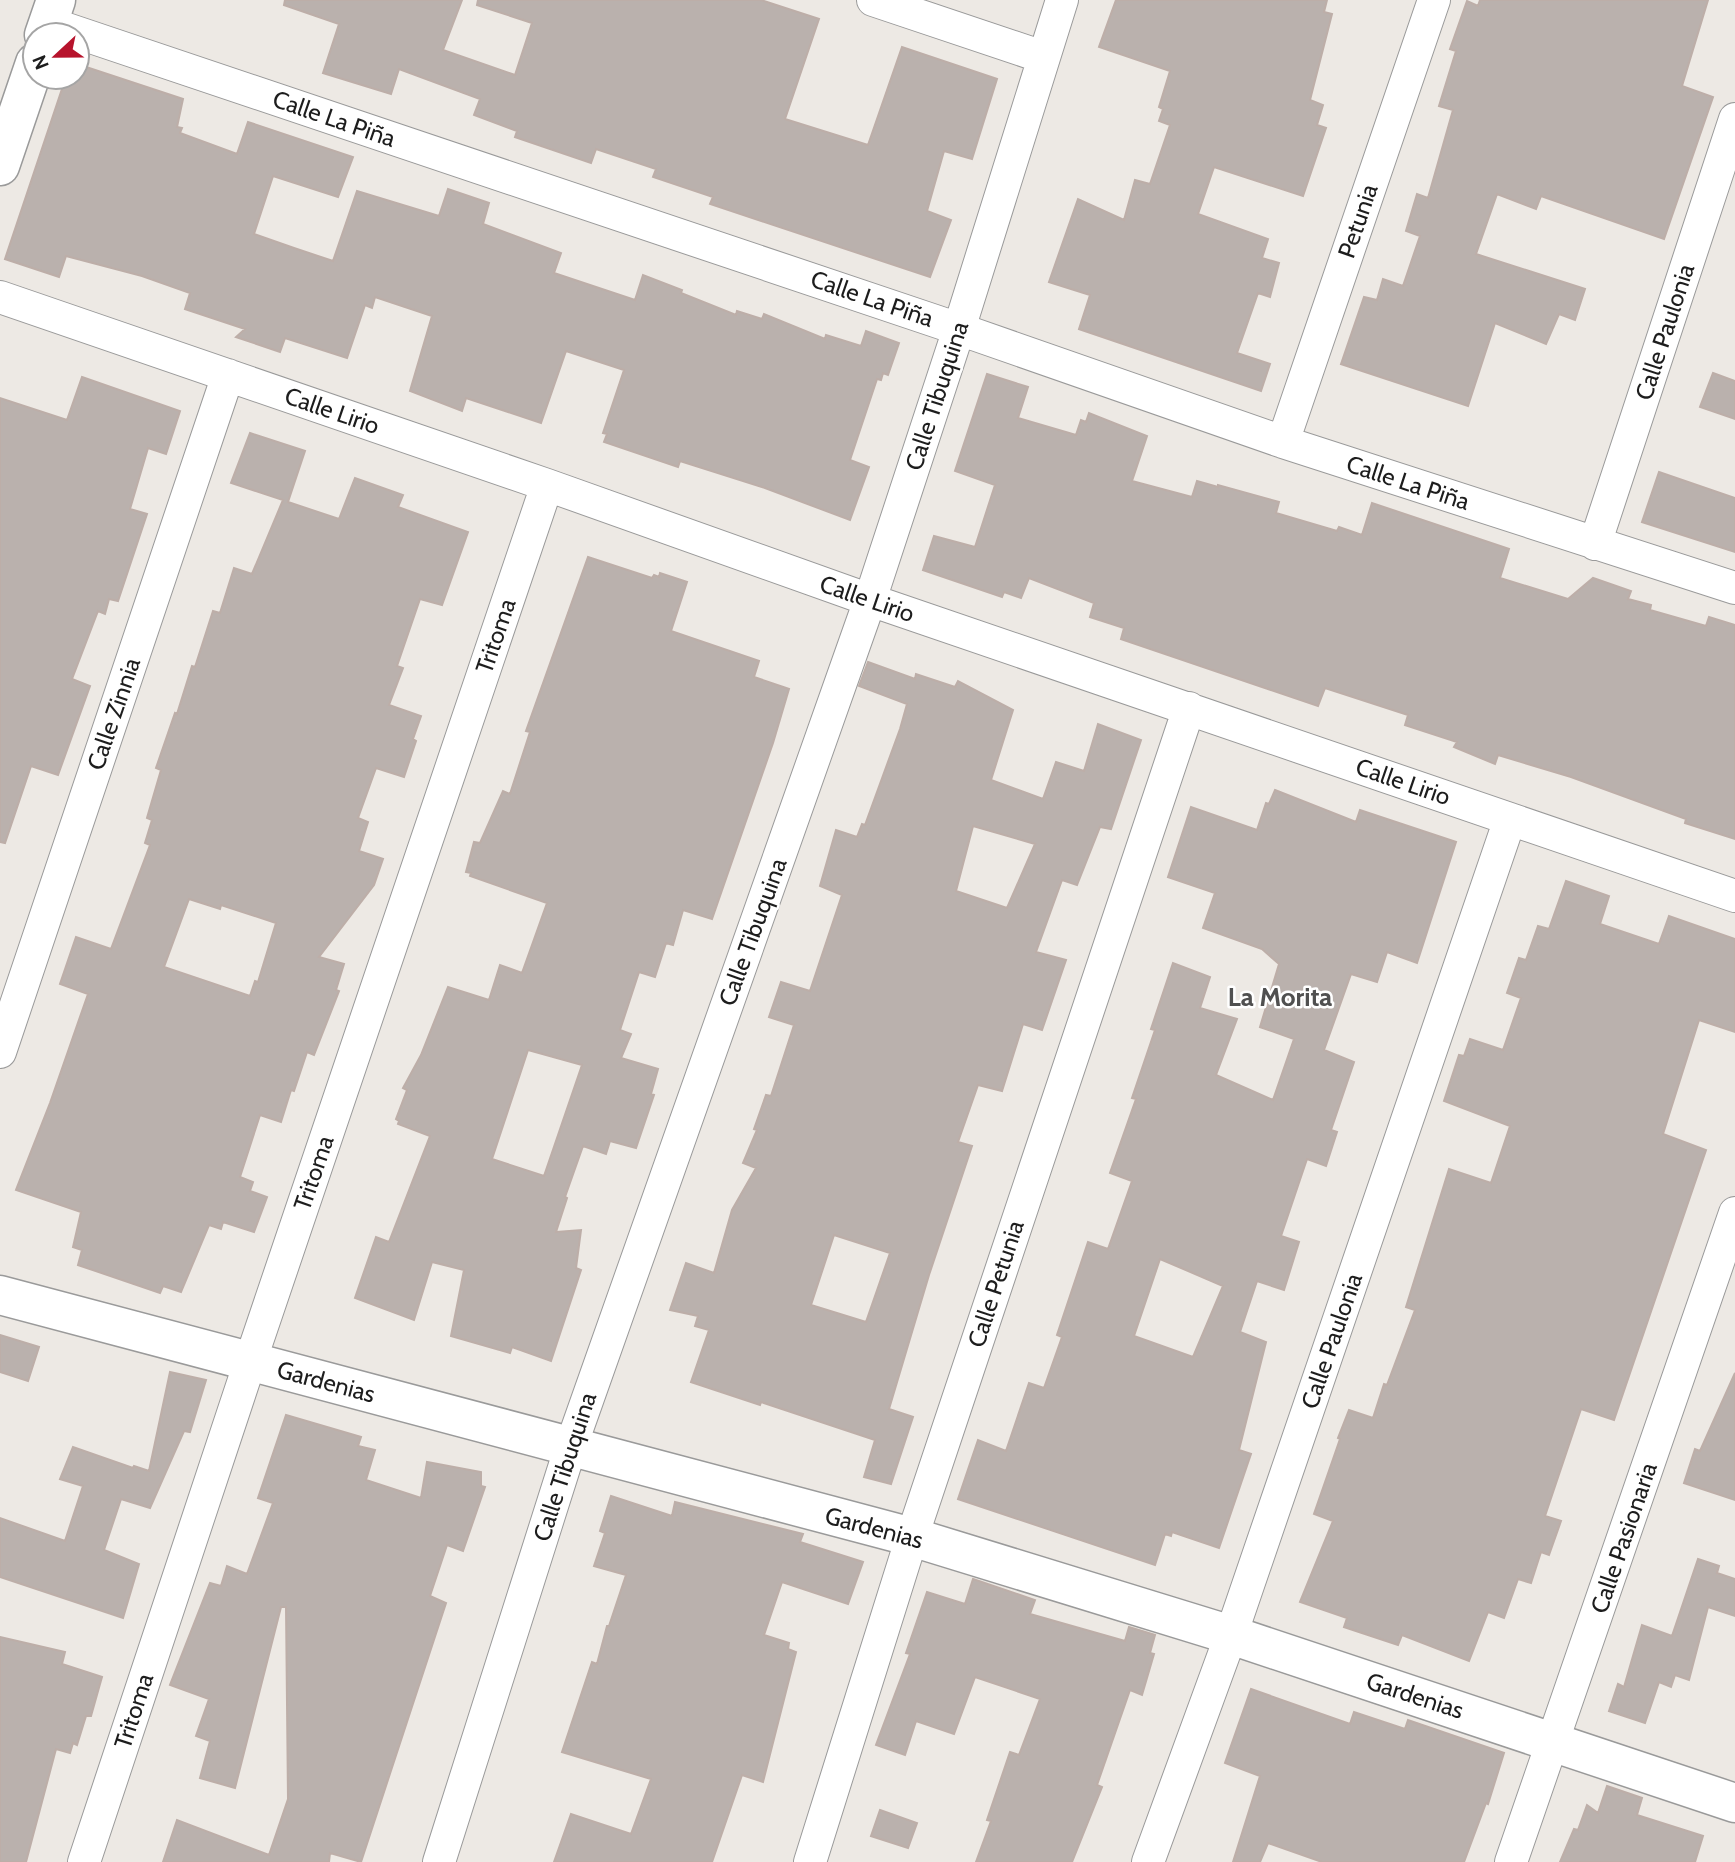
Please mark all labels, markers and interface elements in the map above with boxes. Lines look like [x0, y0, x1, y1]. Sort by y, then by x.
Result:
north arrow [21, 21, 91, 91]
text: N [28, 52, 54, 73]
street label: Calle La Piña [269, 84, 400, 153]
street label: Petunia [1331, 180, 1384, 262]
street label: Calle Paulonia [1629, 260, 1700, 404]
street label: Calle La Piña [807, 264, 938, 333]
street label: Calle Tibuquina [899, 317, 974, 474]
street label: Calle Lirio [281, 381, 383, 440]
street label: Calle La Piña [1343, 449, 1474, 516]
street label: Calle Lirio [816, 569, 918, 628]
street label: Tritoma [469, 594, 522, 677]
street label: Calle Zinnia [81, 653, 146, 774]
street label: Calle Lirio [1352, 752, 1454, 811]
street label: Calle Tibuquina [712, 854, 793, 1009]
district label: La Morita [1228, 981, 1332, 1013]
street label: Tritoma [287, 1131, 340, 1214]
street label: Calle Petunia [961, 1216, 1030, 1351]
street label: Calle Paulonia [1295, 1269, 1368, 1412]
street label: Gardenias [274, 1355, 378, 1409]
street label: Calle Tibuquina [527, 1388, 602, 1545]
street label: Calle Pasionaria [1584, 1458, 1663, 1617]
street label: Gardenias [822, 1501, 926, 1555]
street label: Gardenias [1363, 1666, 1467, 1725]
street label: Tritoma [108, 1669, 159, 1752]

